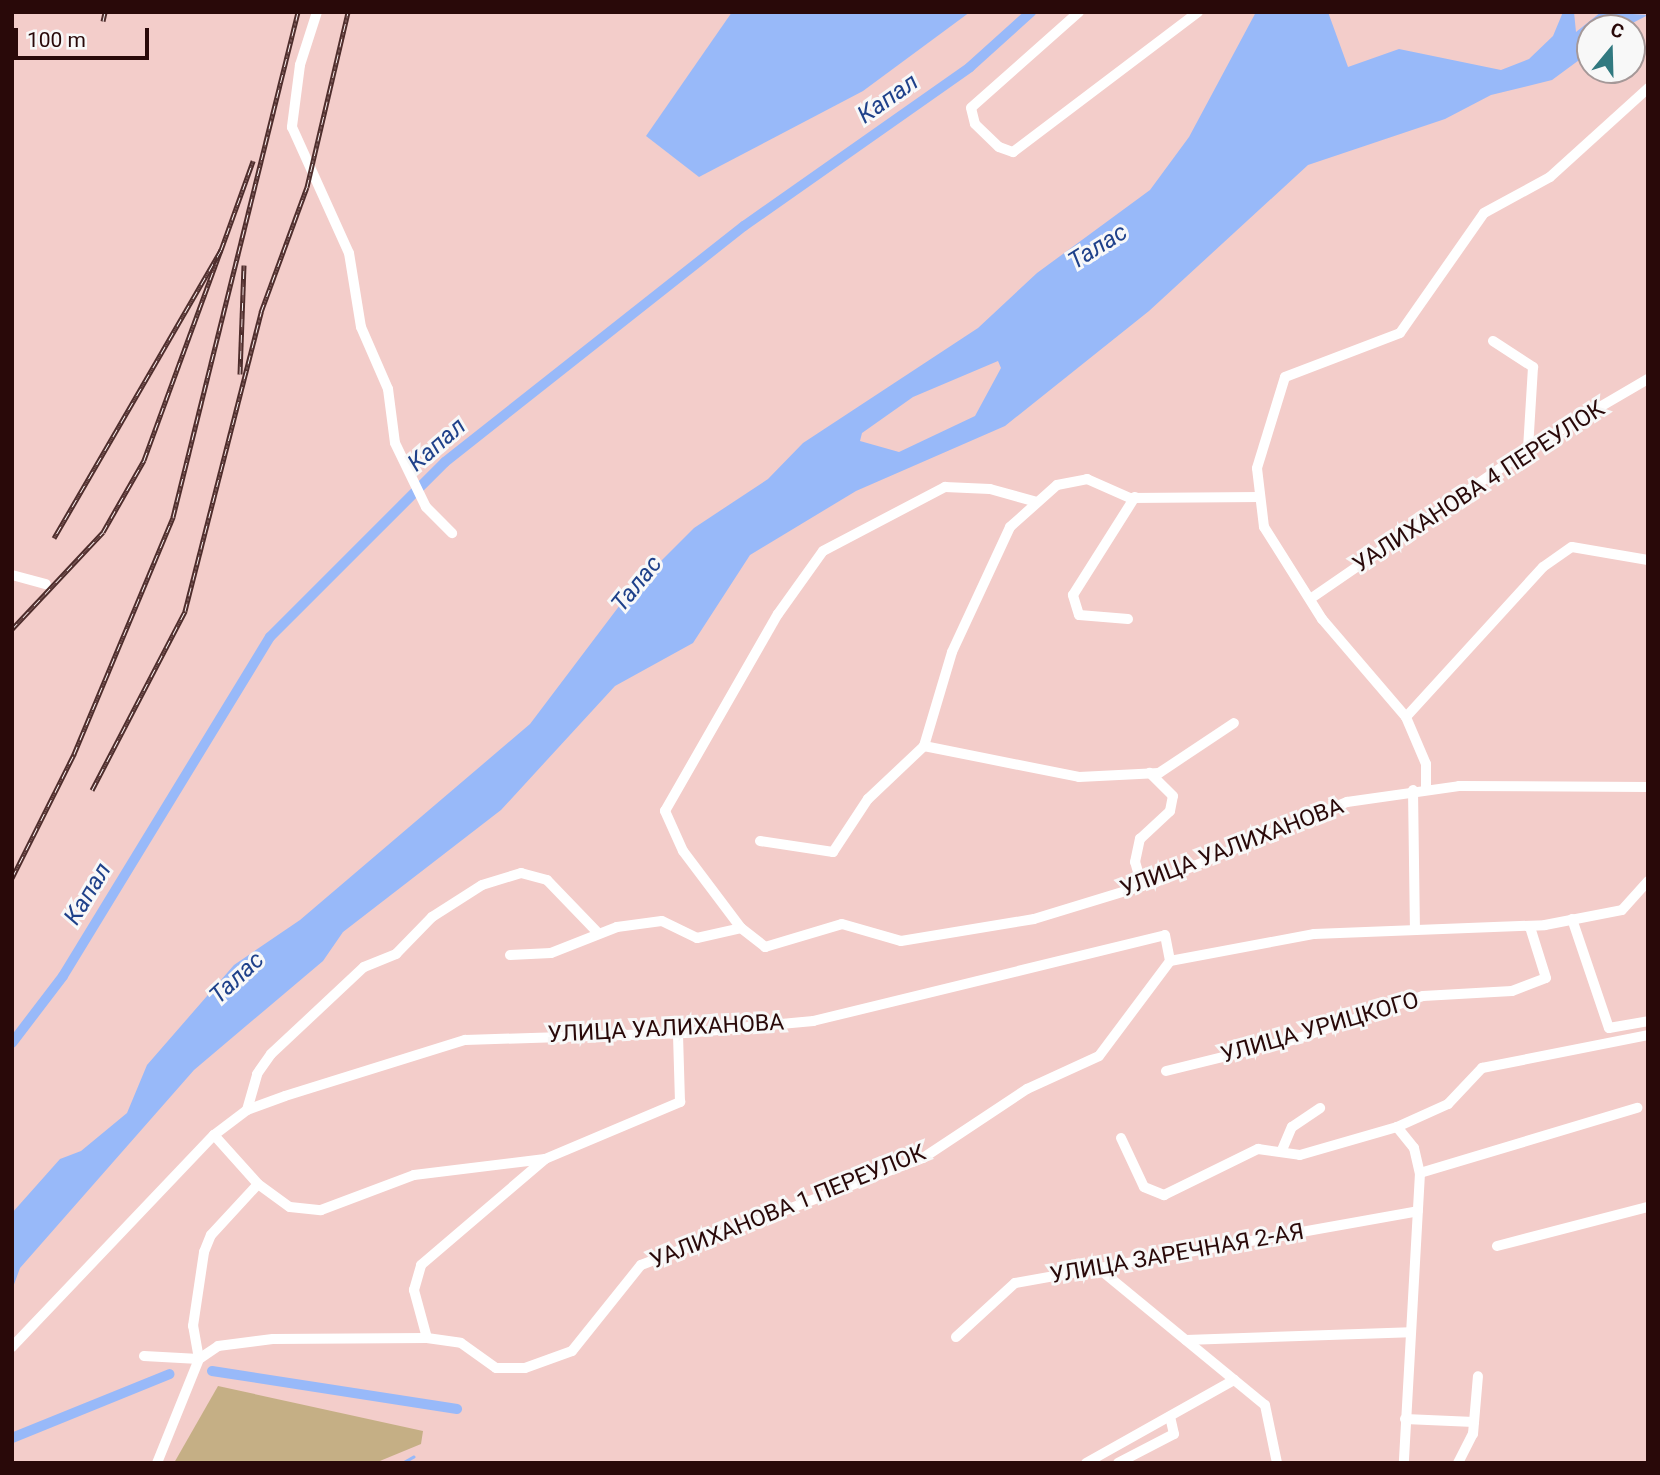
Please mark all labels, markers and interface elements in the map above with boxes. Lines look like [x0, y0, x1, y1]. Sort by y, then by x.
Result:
scale bar [18, 14, 152, 58]
north arrow [1576, 14, 1646, 84]
text: С [1608, 18, 1627, 43]
text: 100 m [27, 28, 86, 52]
water label: Капал [852, 68, 924, 130]
water label: Талас [1063, 218, 1133, 276]
street label: УАЛИХАНОВА 4 ПЕРЕУЛОК [1348, 395, 1610, 579]
water label: Капал [402, 412, 472, 478]
water label: Талас [606, 550, 668, 618]
street label: УЛИЦА УАЛИХАНОВА [1117, 793, 1347, 903]
water label: Капал [58, 858, 118, 930]
water label: Талас [204, 946, 270, 1010]
street label: УЛИЦА УРИЦКОГО [1218, 987, 1422, 1069]
street label: УЛИЦА УАЛИХАНОВА [547, 1009, 785, 1049]
street label: УАЛИХАНОВА 1 ПЕРЕУЛОК [646, 1139, 930, 1275]
street label: УЛИЦА ЗАРЕЧНАЯ 2-АЯ [1048, 1218, 1306, 1290]

